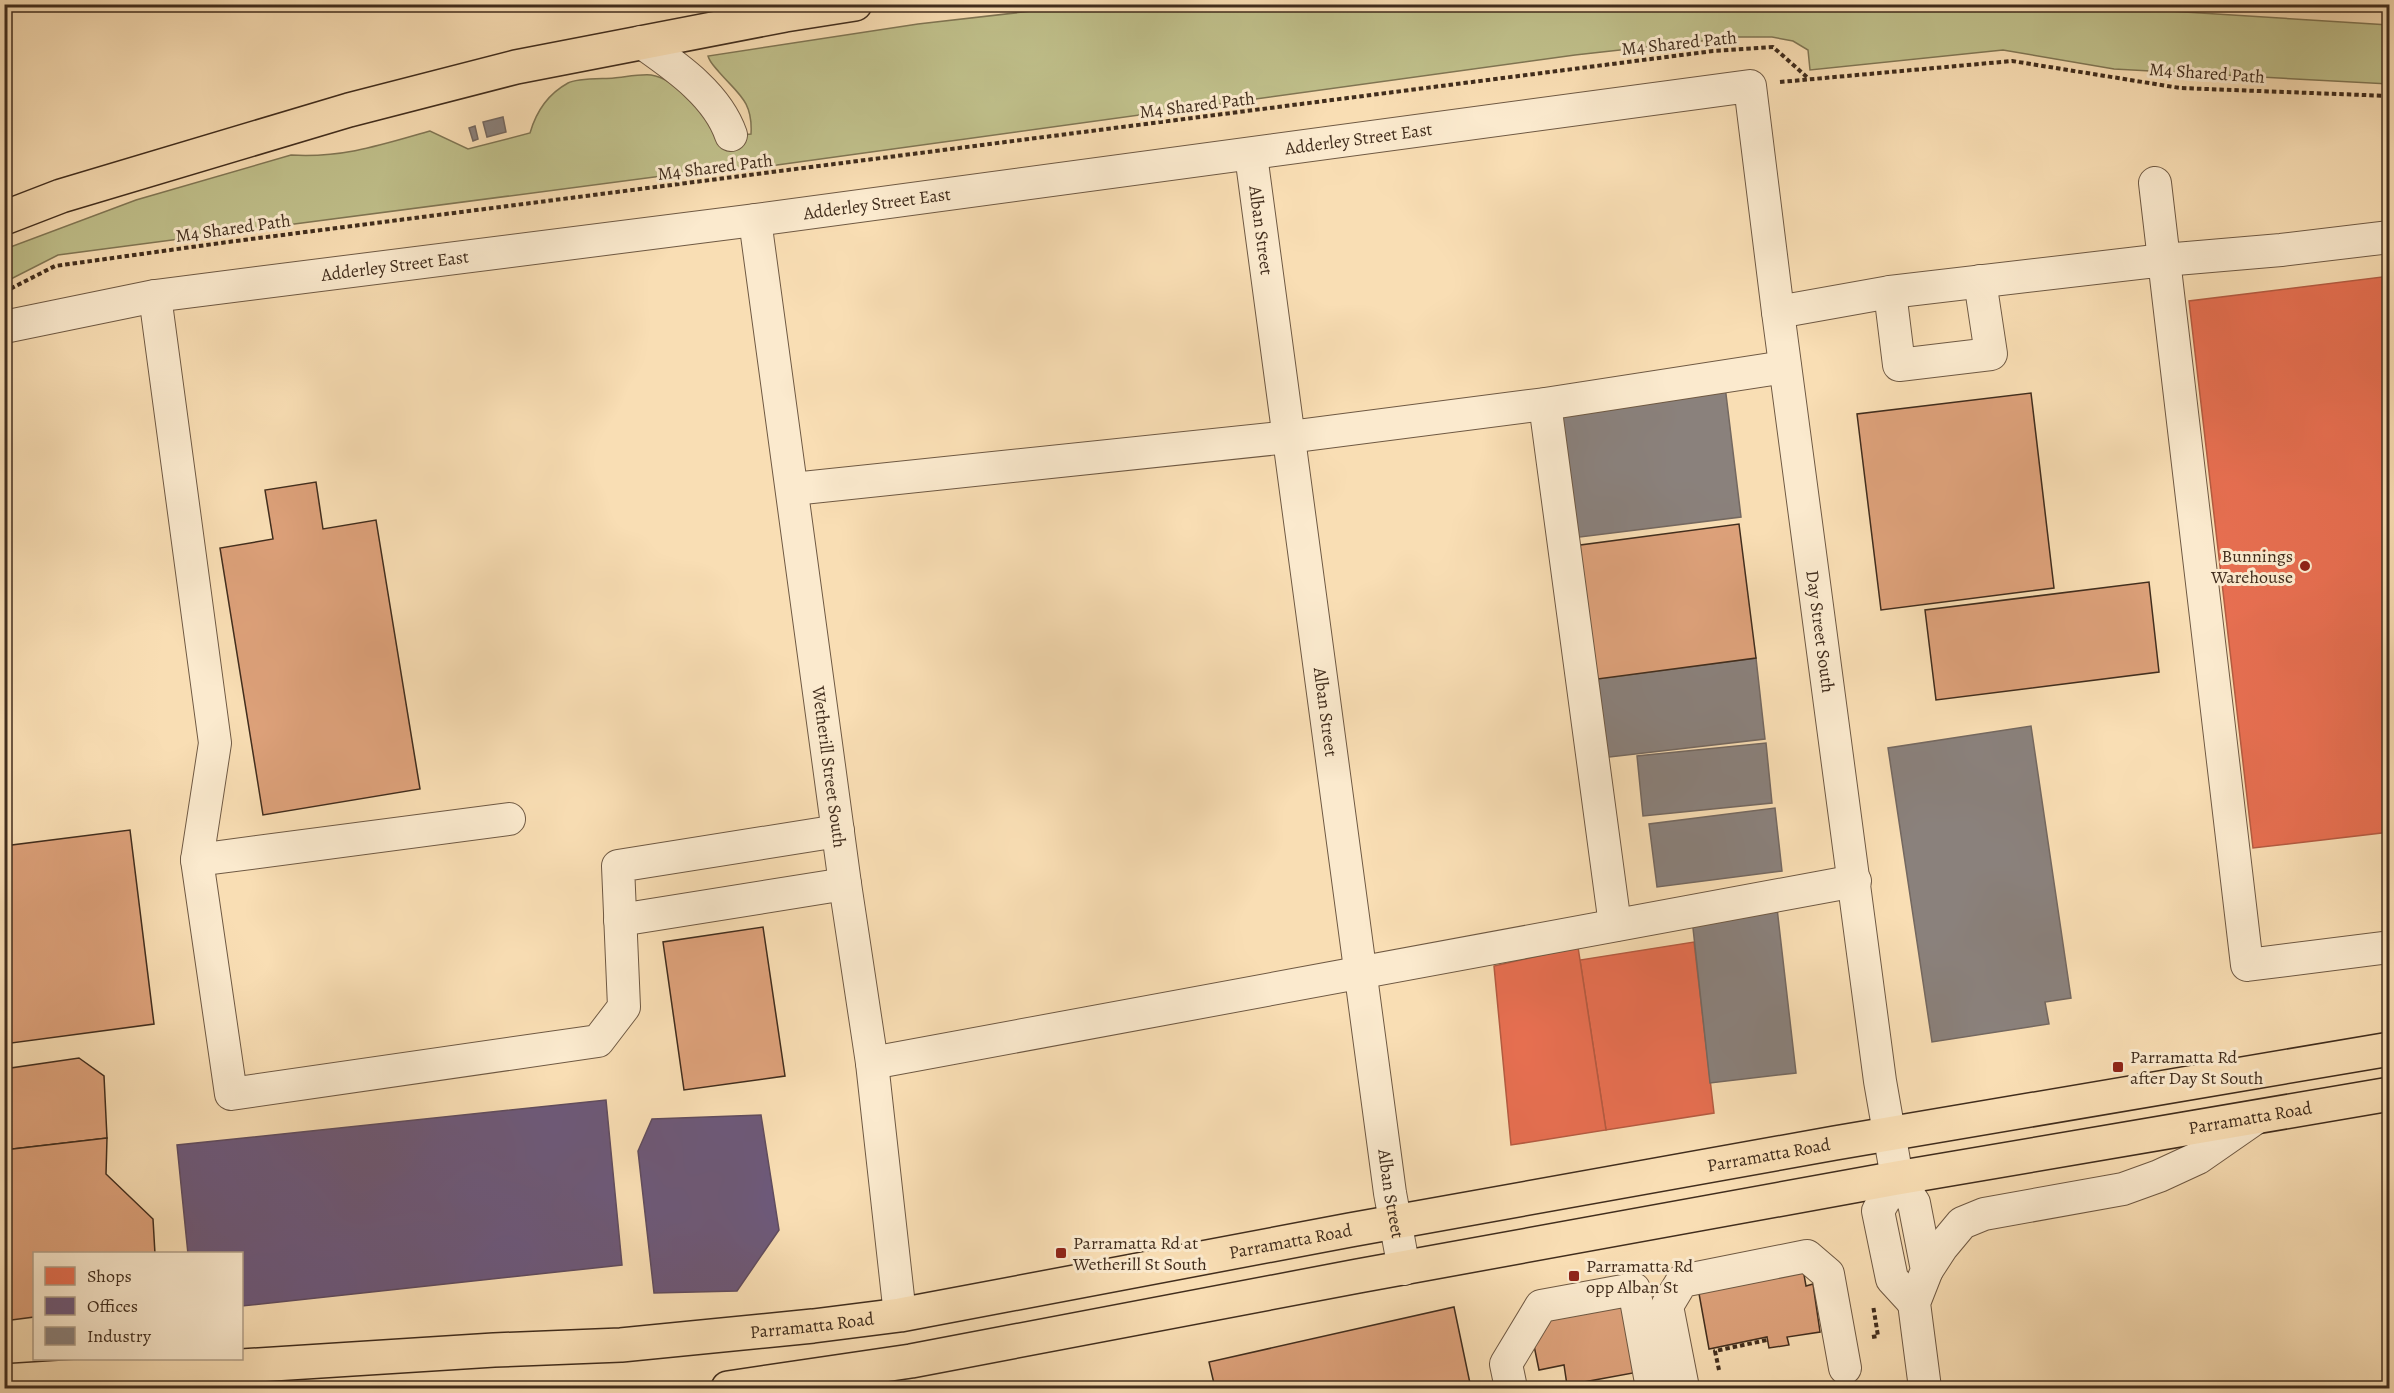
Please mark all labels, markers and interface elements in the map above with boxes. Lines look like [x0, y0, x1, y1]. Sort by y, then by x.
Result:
street label: M4 Shared Path [1620, 25, 1738, 61]
street label: M4 Shared Path [2148, 57, 2266, 89]
street label: M4 Shared Path [1138, 86, 1256, 124]
street label: Adderley Street East [1282, 117, 1434, 161]
street label: M4 Shared Path [656, 148, 774, 186]
street label: Adderley Street East [801, 182, 952, 226]
street label: Alban Street [1243, 183, 1279, 277]
street label: M4 Shared Path [174, 208, 292, 248]
street label: Adderley Street East [319, 244, 470, 287]
place label: Bunnings Warehouse [2210, 544, 2293, 589]
marker: Bunnings Warehouse [2298, 559, 2312, 573]
street label: Day Street South [1800, 569, 1840, 695]
street label: Alban Street [1308, 665, 1343, 758]
street label: Wetherill Street South [806, 684, 852, 850]
place label: Parramatta Rd after Day St South [2130, 1045, 2264, 1090]
marker: Parramatta Rd after Day St South [2111, 1060, 2125, 1074]
street label: Parramatta Road [2187, 1095, 2314, 1140]
street label: Parramatta Road [1705, 1132, 1832, 1178]
street label: Alban Street [1372, 1147, 1410, 1240]
street label: Parramatta Road [1227, 1218, 1354, 1265]
place label: Parramatta Rd at Wetherill St South [1072, 1231, 1207, 1276]
marker: Parramatta Rd at Wetherill St South [1054, 1246, 1068, 1260]
legend [33, 1252, 243, 1360]
place label: Parramatta Rd opp Alban St [1586, 1254, 1694, 1299]
text: Shops [87, 1264, 132, 1288]
marker: Parramatta Rd opp Alban St [1567, 1269, 1581, 1283]
text: Offices [87, 1294, 138, 1318]
street label: Parramatta Road [749, 1306, 876, 1344]
text: Industry [87, 1324, 152, 1348]

